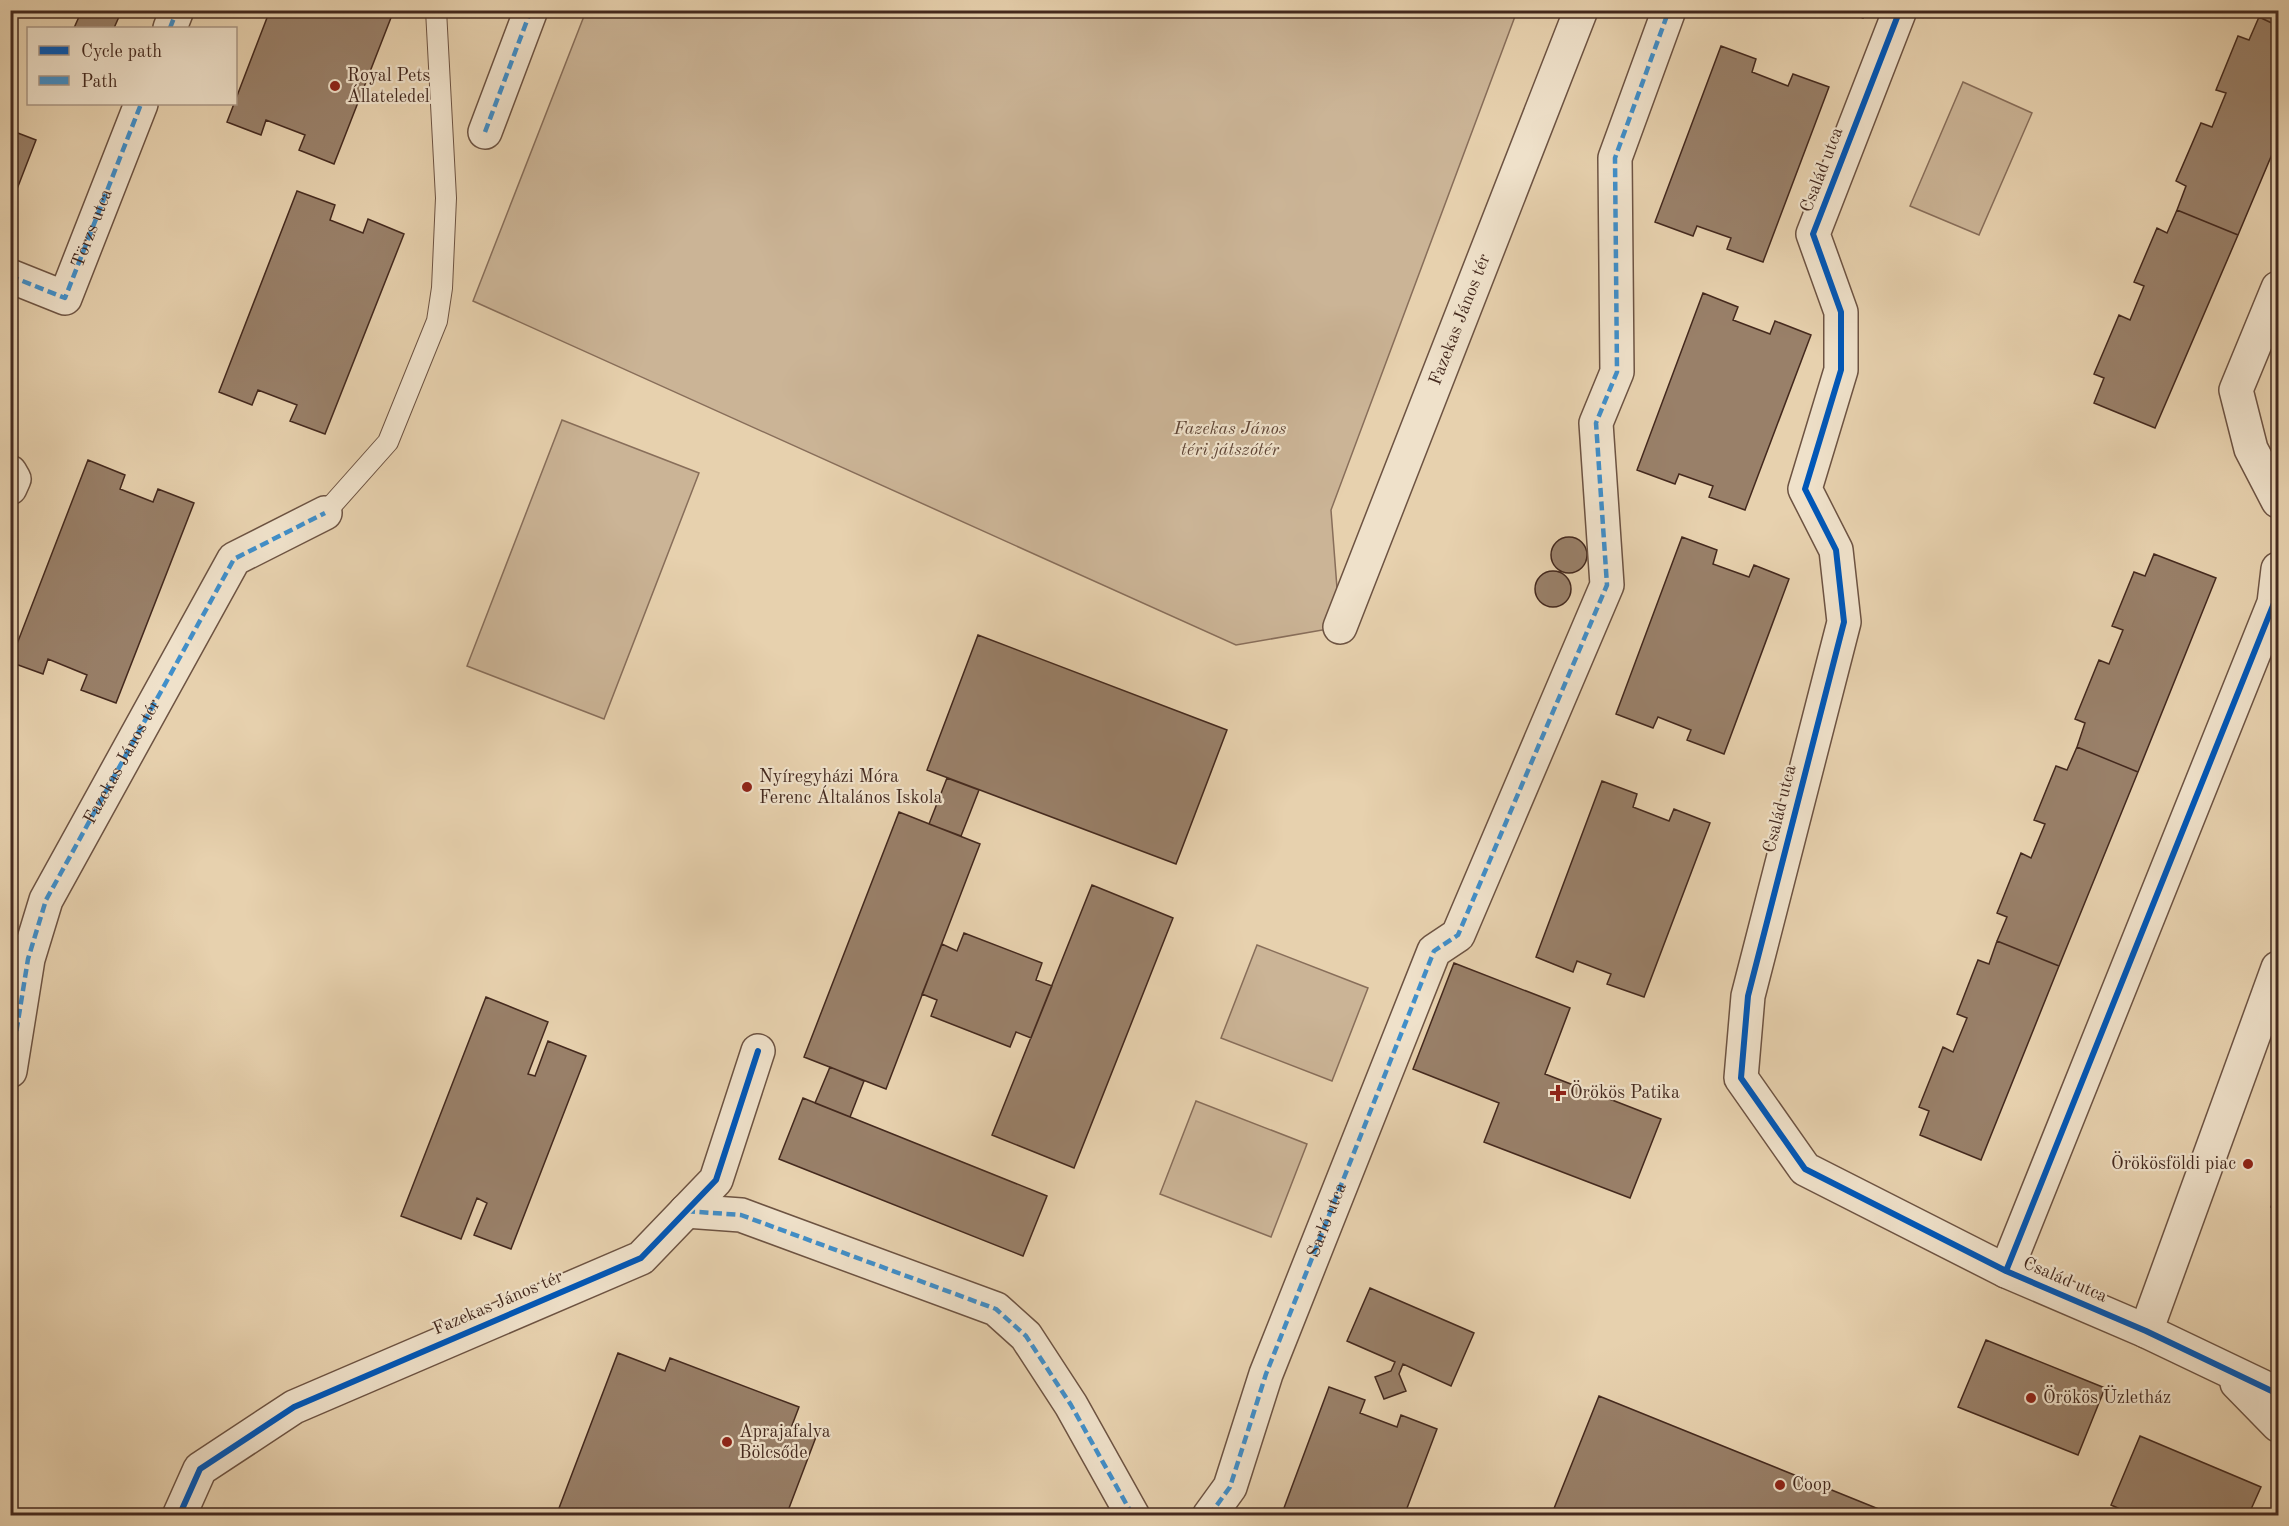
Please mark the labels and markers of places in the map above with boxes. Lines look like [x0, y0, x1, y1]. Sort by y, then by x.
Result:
place label: Royal Pets Állateledel [347, 67, 430, 106]
marker: Royal Pets Állateledel [328, 79, 342, 93]
place label: Nyíregyházi Móra Ferenc Általános Iskola [759, 768, 943, 807]
marker: Nyíregyházi Móra Ferenc Általános Iskola [740, 780, 754, 794]
place label: Örökös Patika [1570, 1080, 1680, 1102]
marker: Örökös Patika [1551, 1086, 1565, 1100]
place label: Örökösföldi piac [2111, 1151, 2236, 1173]
marker: Örökösföldi piac [2241, 1157, 2255, 1171]
place label: Örökös Üzletház [2043, 1385, 2171, 1407]
marker: Örökös Üzletház [2024, 1391, 2038, 1405]
place label: Aprajafalva Bölcsőde [739, 1423, 831, 1462]
marker: Aprajafalva Bölcsőde [720, 1435, 734, 1449]
place label: Coop [1792, 1476, 1831, 1494]
marker: Coop [1773, 1478, 1787, 1492]

